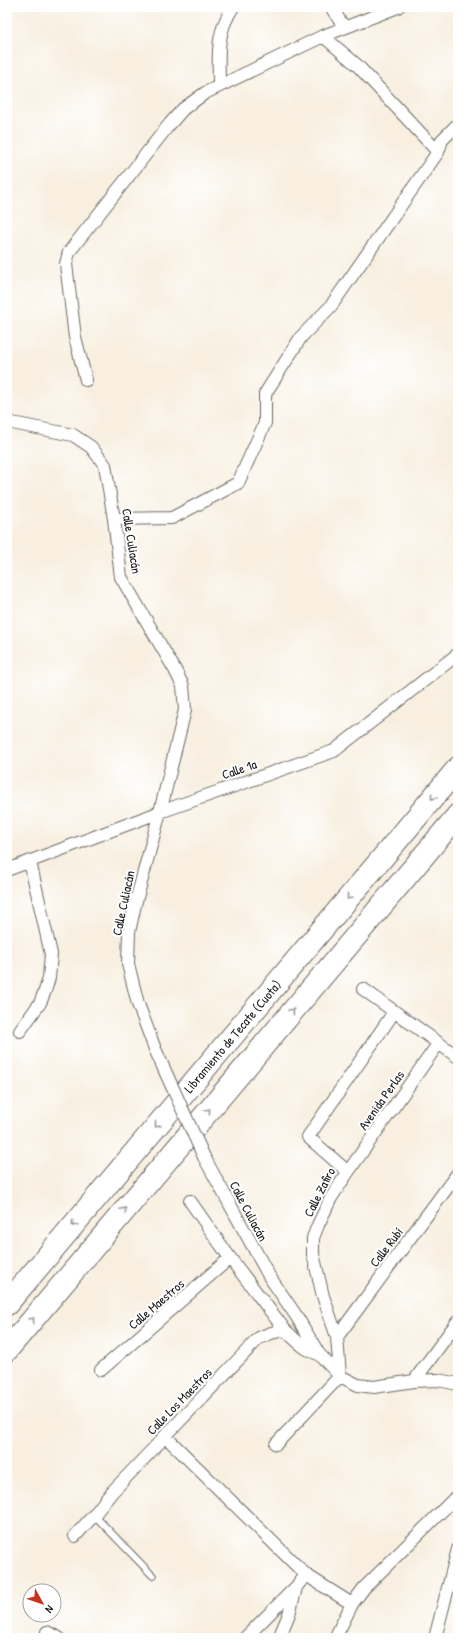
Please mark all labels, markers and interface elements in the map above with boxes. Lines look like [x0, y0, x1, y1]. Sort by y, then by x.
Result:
street label: Calle Culiacán [118, 507, 146, 575]
street label: Calle 1a [219, 755, 259, 783]
one-way arrow [430, 793, 437, 800]
street label: Calle Culiacán [107, 869, 139, 937]
one-way arrow [347, 892, 354, 900]
street label: Libramiento de Tecate (Cuota) [180, 976, 285, 1096]
one-way arrow [287, 1009, 294, 1016]
street label: Avenida Perlas [354, 1067, 408, 1133]
one-way arrow [204, 1108, 211, 1115]
one-way arrow [155, 1120, 162, 1128]
street label: Calle Zafiro [299, 1164, 339, 1220]
street label: Calle Culiacán [226, 1178, 272, 1244]
one-way arrow [120, 1207, 127, 1215]
one-way arrow [71, 1220, 78, 1227]
street label: Calle Rubí [365, 1223, 407, 1271]
street label: Calle Maestros [124, 1275, 188, 1333]
one-way arrow [27, 1318, 34, 1325]
street label: Calle Los Maestros [142, 1364, 216, 1438]
north arrow [22, 1583, 62, 1623]
text: N [42, 1603, 57, 1616]

